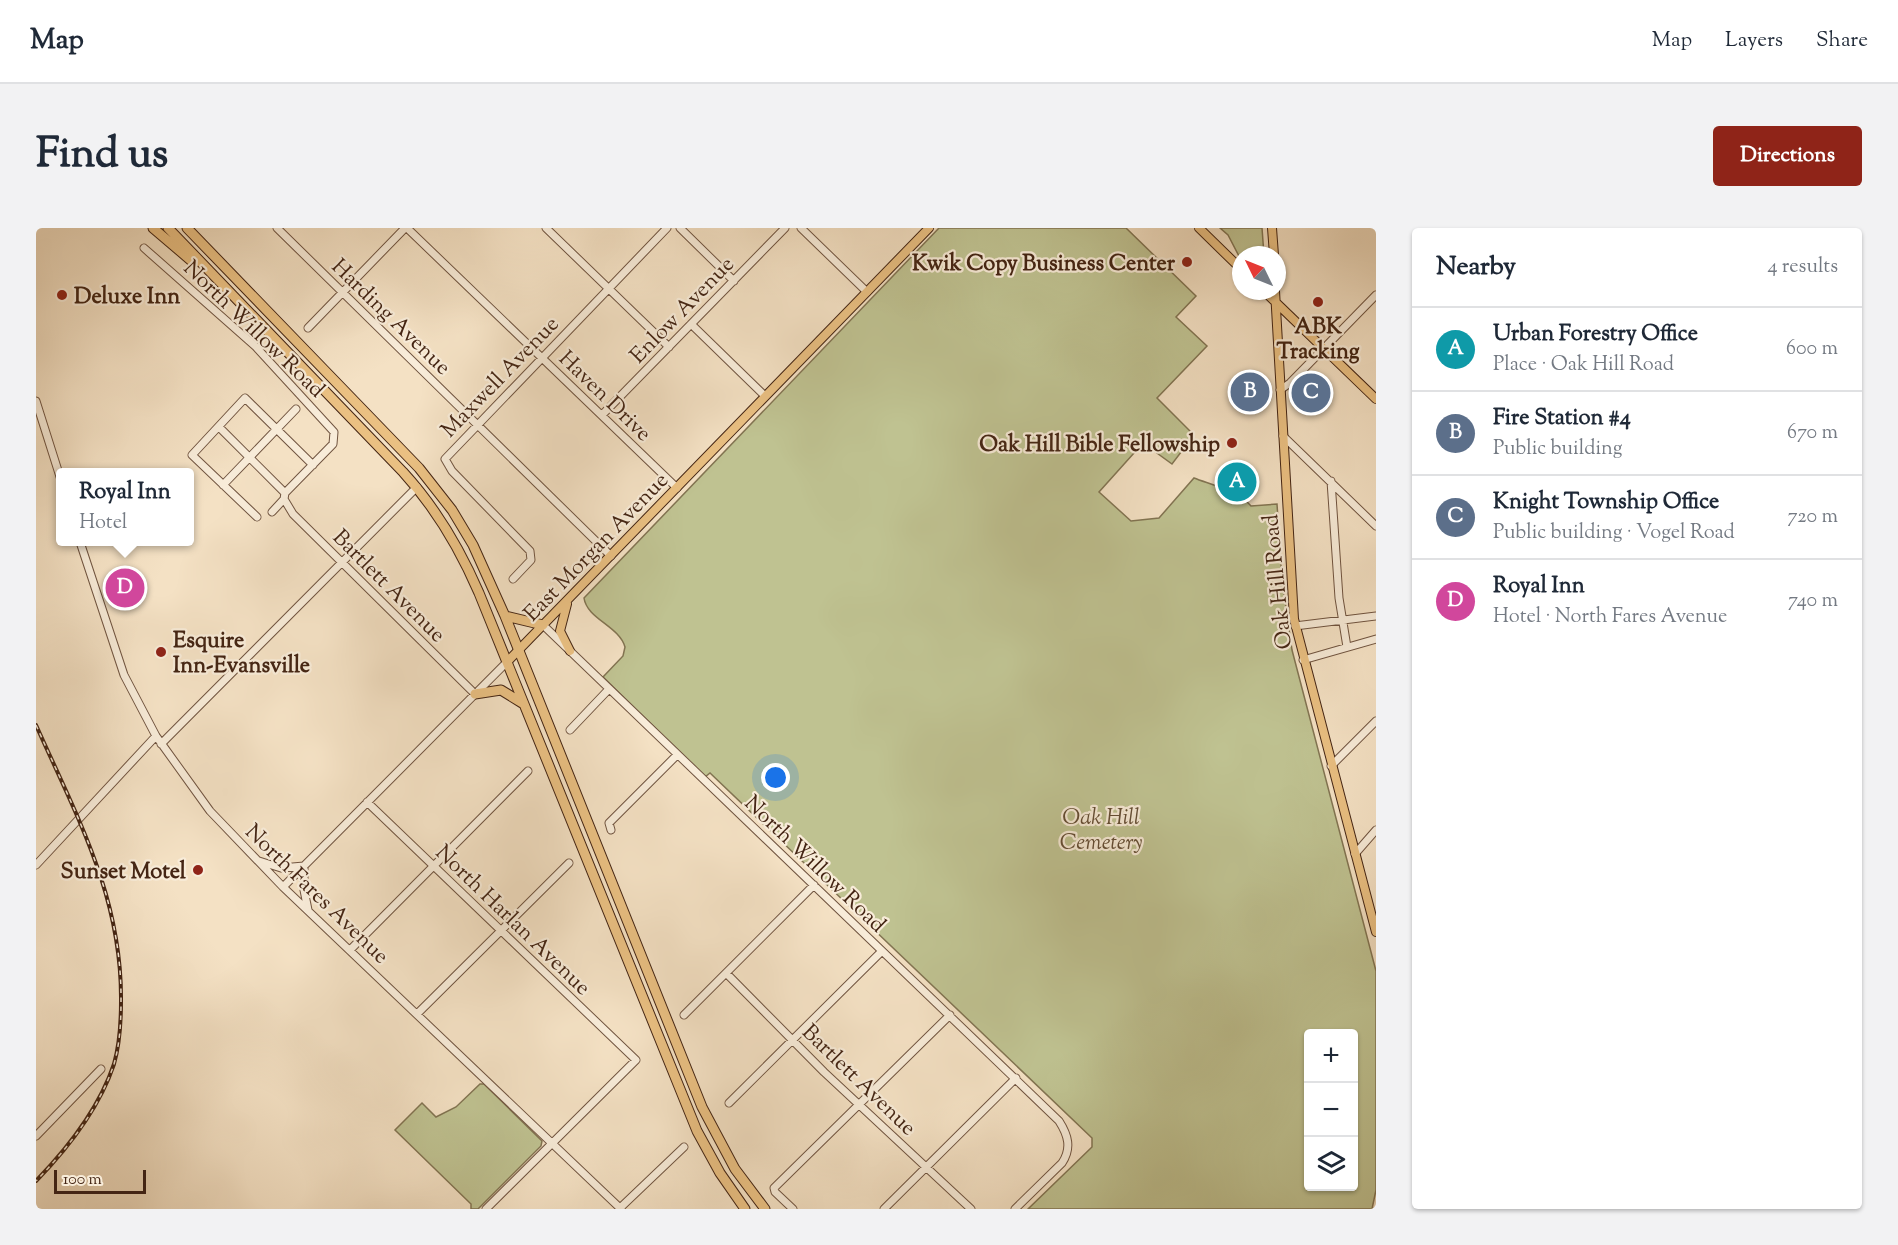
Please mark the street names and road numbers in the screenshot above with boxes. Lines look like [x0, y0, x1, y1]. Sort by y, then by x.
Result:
street label: Enlow Avenue [624, 250, 743, 372]
street label: Harding Avenue [323, 253, 457, 384]
street label: North Willow Road [175, 254, 331, 406]
street label: Maxwell Avenue [435, 310, 568, 446]
street label: Haven Drive [550, 344, 658, 450]
street label: East Morgan Avenue [517, 466, 677, 630]
street label: Oak Hill Road [1256, 513, 1302, 651]
street label: Bartlett Avenue [324, 523, 452, 651]
street label: North Willow Road [736, 789, 892, 941]
street label: North Fares Avenue [237, 818, 395, 973]
street label: North Harlan Avenue [427, 838, 597, 1004]
street label: Bartlett Avenue [793, 1018, 923, 1144]

